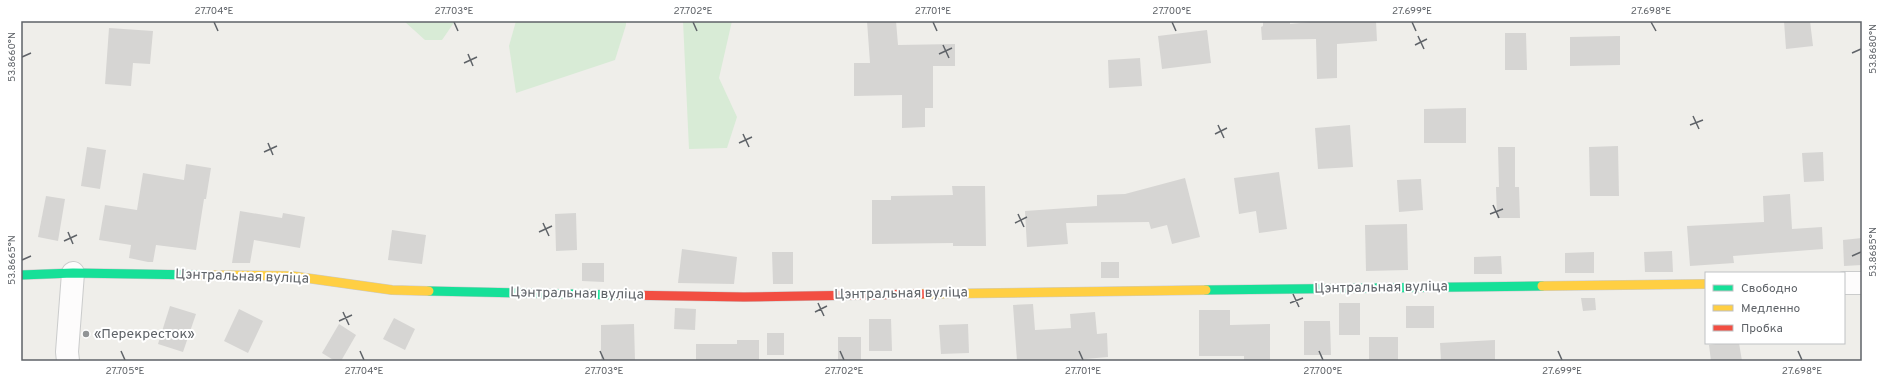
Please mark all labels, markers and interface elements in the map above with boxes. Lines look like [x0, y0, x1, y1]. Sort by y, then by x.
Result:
text: 27.704°E [194, 5, 234, 18]
text: 27.703°E [435, 5, 473, 18]
text: 27.702°E [673, 5, 713, 18]
text: 27.701°E [915, 5, 951, 18]
text: 27.700°E [1152, 5, 1192, 18]
text: 27.699°E [1392, 5, 1432, 18]
text: 27.698°E [1631, 5, 1671, 18]
text: 53.8680°N [1867, 24, 1880, 74]
text: 53.8660°N [6, 32, 19, 82]
text: 53.8685°N [1867, 227, 1880, 277]
text: 53.8665°N [6, 235, 19, 285]
street label: Цэнтральная вуліца [175, 266, 309, 288]
legend [1705, 272, 1845, 344]
street label: Цэнтральная вуліца [1314, 278, 1448, 298]
text: Свободно [1741, 281, 1798, 297]
street label: Цэнтральная вуліца [510, 284, 644, 304]
street label: Цэнтральная вуліца [834, 284, 968, 304]
text: Медленно [1741, 301, 1801, 317]
text: Пробка [1741, 321, 1783, 337]
place label: «Перекресток» [94, 326, 195, 343]
marker: «Перекресток» [81, 329, 91, 339]
text: 27.705°E [105, 365, 145, 378]
text: 27.704°E [344, 365, 384, 378]
text: 27.703°E [585, 365, 623, 378]
text: 27.702°E [824, 365, 864, 378]
text: 27.701°E [1065, 365, 1101, 378]
text: 27.700°E [1303, 365, 1343, 378]
text: 27.699°E [1542, 365, 1582, 378]
text: 27.698°E [1782, 365, 1822, 378]

